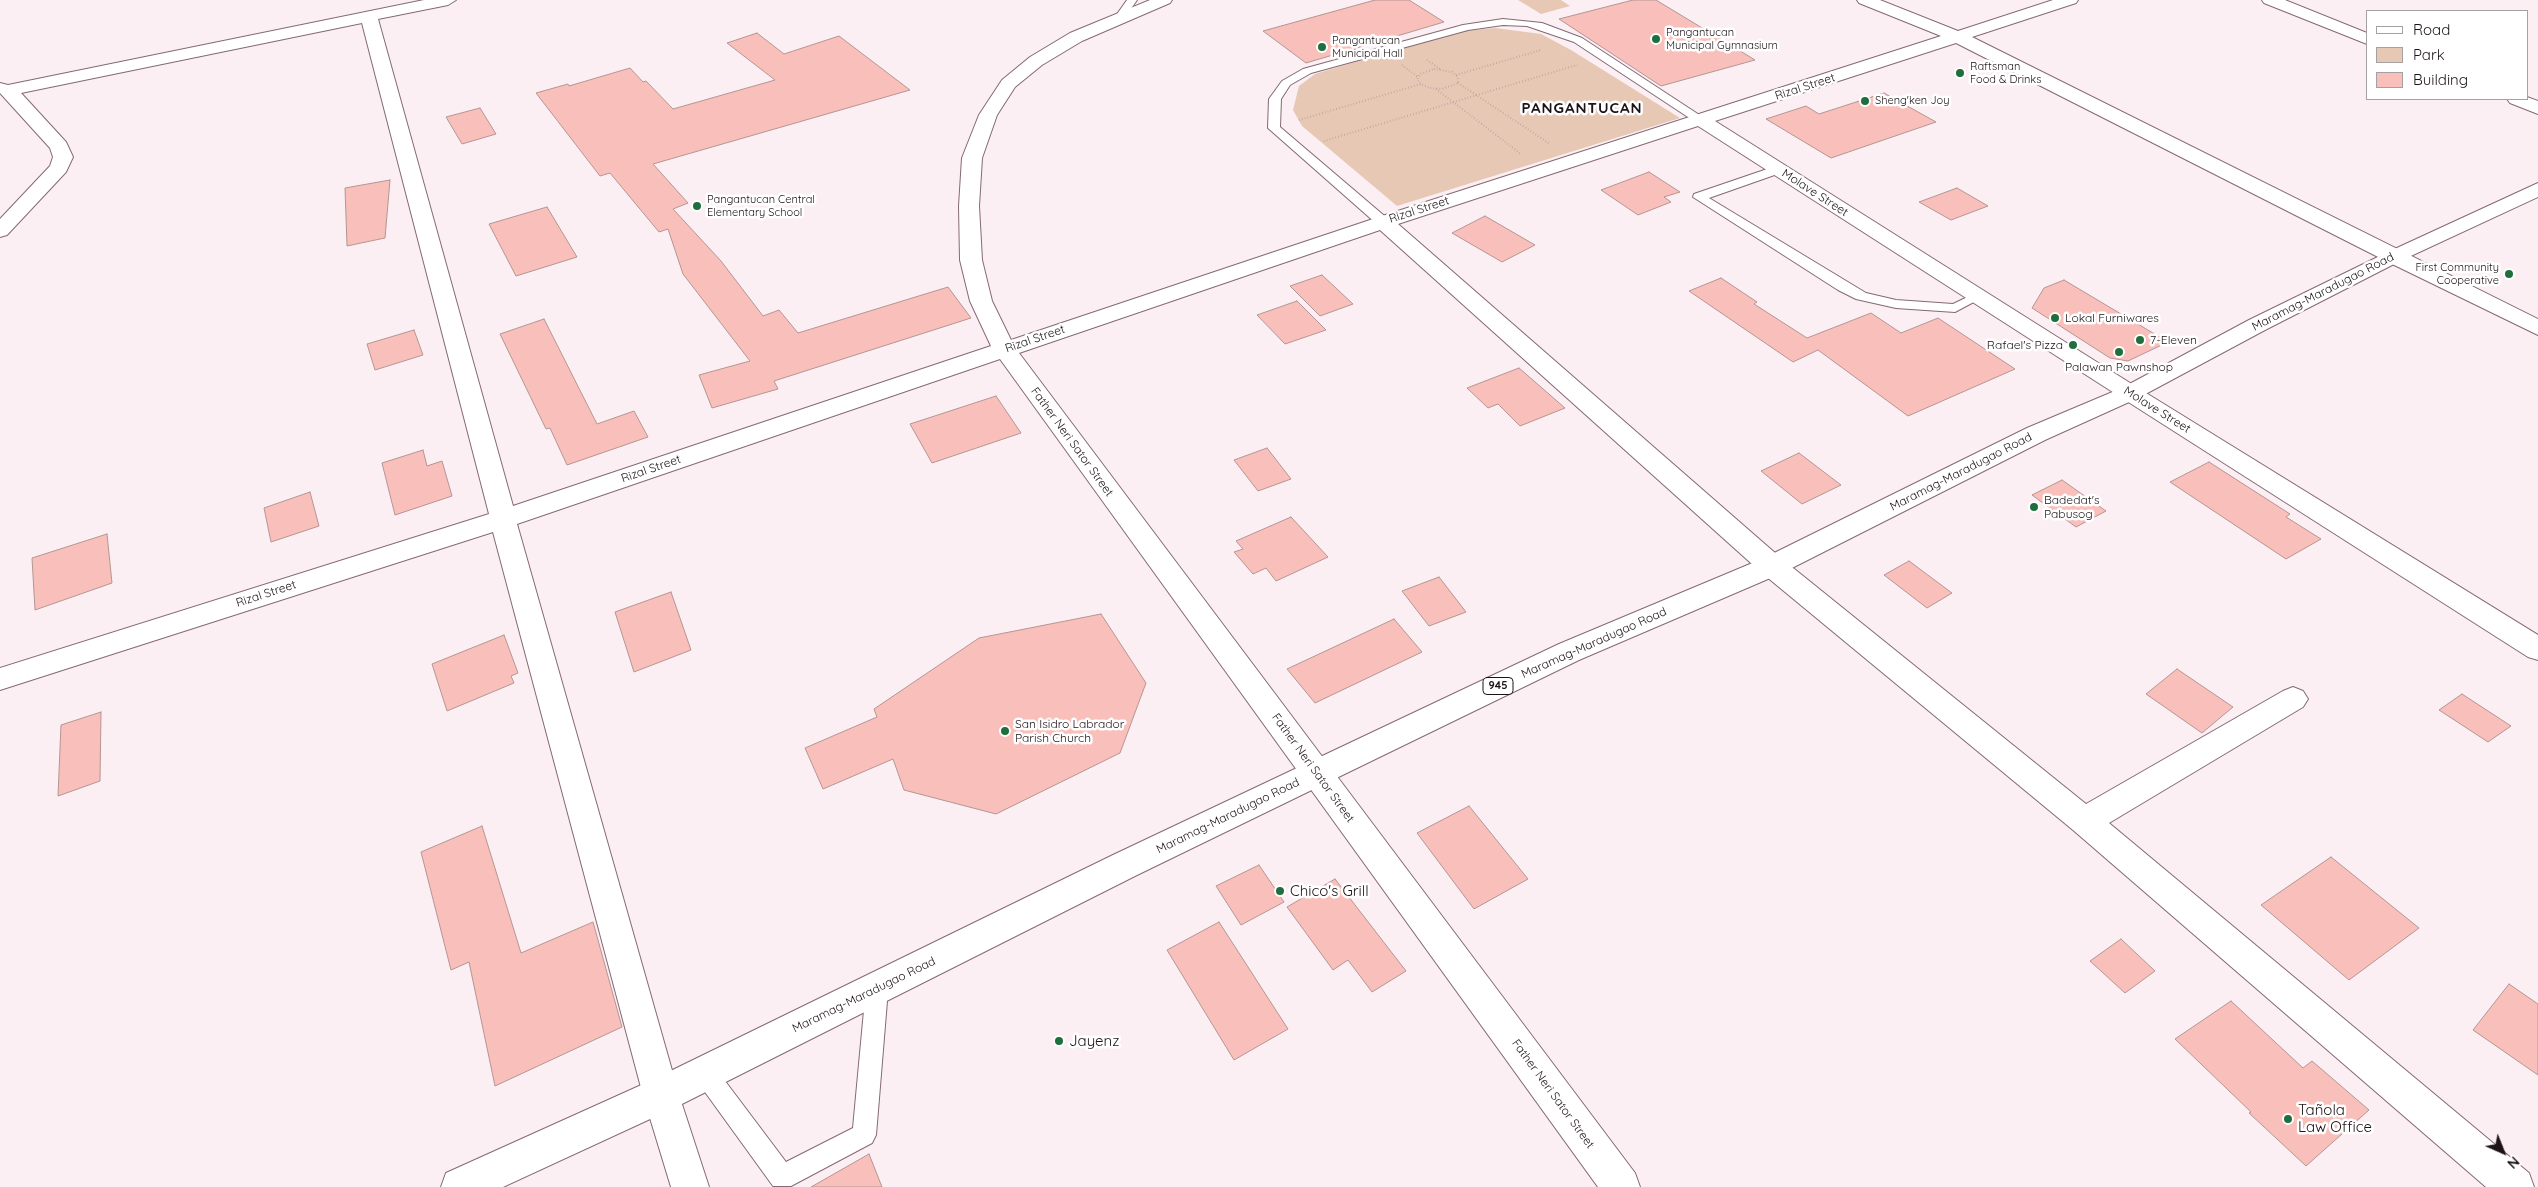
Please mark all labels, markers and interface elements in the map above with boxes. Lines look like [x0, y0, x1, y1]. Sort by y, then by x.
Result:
legend [2366, 10, 2528, 100]
text: Road [2413, 20, 2450, 39]
place label: Pangantucan Municipal Gymnasium [1666, 26, 1778, 52]
marker: Pangantucan Municipal Gymnasium [1650, 33, 1662, 45]
place label: Pangantucan Municipal Hall [1332, 34, 1403, 60]
marker: Pangantucan Municipal Hall [1316, 41, 1328, 53]
text: Park [2413, 45, 2445, 64]
place label: Raftsman Food & Drinks [1970, 60, 2041, 86]
marker: Raftsman Food & Drinks [1954, 67, 1966, 79]
text: Building [2413, 70, 2468, 89]
street label: Rizal Street [1773, 71, 1837, 103]
place label: Sheng'ken Joy [1875, 94, 1949, 108]
marker: Sheng'ken Joy [1859, 95, 1871, 107]
district label: PANGANTUCAN [1520, 99, 1644, 117]
street label: Molave Street [1779, 166, 1851, 220]
place label: Pangantucan Central Elementary School [707, 193, 815, 219]
street label: Rizal Street [1387, 194, 1451, 226]
marker: Pangantucan Central Elementary School [691, 200, 703, 212]
street label: Maramag-Maradugao Road [2250, 250, 2396, 334]
place label: First Community Cooperative [2415, 261, 2499, 287]
marker: First Community Cooperative [2503, 268, 2515, 280]
place label: Lokal Furniwares [2065, 311, 2159, 325]
marker: Lokal Furniwares [2049, 312, 2061, 324]
street label: Rizal Street [1003, 322, 1067, 356]
place label: 7-Eleven [2150, 333, 2197, 347]
marker: 7-Eleven [2134, 334, 2146, 346]
place label: Rafael's Pizza [1987, 338, 2063, 352]
marker: Rafael's Pizza [2067, 339, 2079, 351]
marker: Palawan Pawnshop [2113, 346, 2125, 358]
place label: Palawan Pawnshop [2065, 360, 2173, 374]
street label: Molave Street [2121, 384, 2193, 436]
street label: Father Neri Sator Street [1028, 385, 1116, 499]
street label: Maramag-Maradugao Road [1888, 430, 2034, 514]
street label: Rizal Street [619, 452, 683, 486]
place label: Badedat's Pabusog [2044, 493, 2100, 521]
marker: Badedat's Pabusog [2028, 501, 2040, 513]
street label: Rizal Street [234, 578, 298, 610]
street label: Maramag-Maradugao Road [1519, 604, 1669, 682]
road number: 945 [1483, 678, 1513, 694]
street label: Father Neri Sator Street [1269, 711, 1357, 825]
place label: San Isidro Labrador Parish Church [1015, 717, 1124, 745]
marker: San Isidro Labrador Parish Church [999, 725, 1011, 737]
street label: Maramag-Maradugao Road [1154, 775, 1302, 857]
place label: Chico's Grill [1290, 882, 1369, 900]
marker: Chico's Grill [1274, 885, 1286, 897]
street label: Maramag-Maradugao Road [790, 954, 938, 1036]
place label: Jayenz [1069, 1032, 1119, 1050]
marker: Jayenz [1053, 1035, 1065, 1047]
street label: Father Neri Sator Street [1509, 1037, 1597, 1151]
place label: Tañola Law Office [2298, 1101, 2372, 1136]
marker: Tañola Law Office [2282, 1113, 2294, 1125]
north arrow [2478, 1127, 2528, 1177]
text: N [2503, 1153, 2523, 1173]

